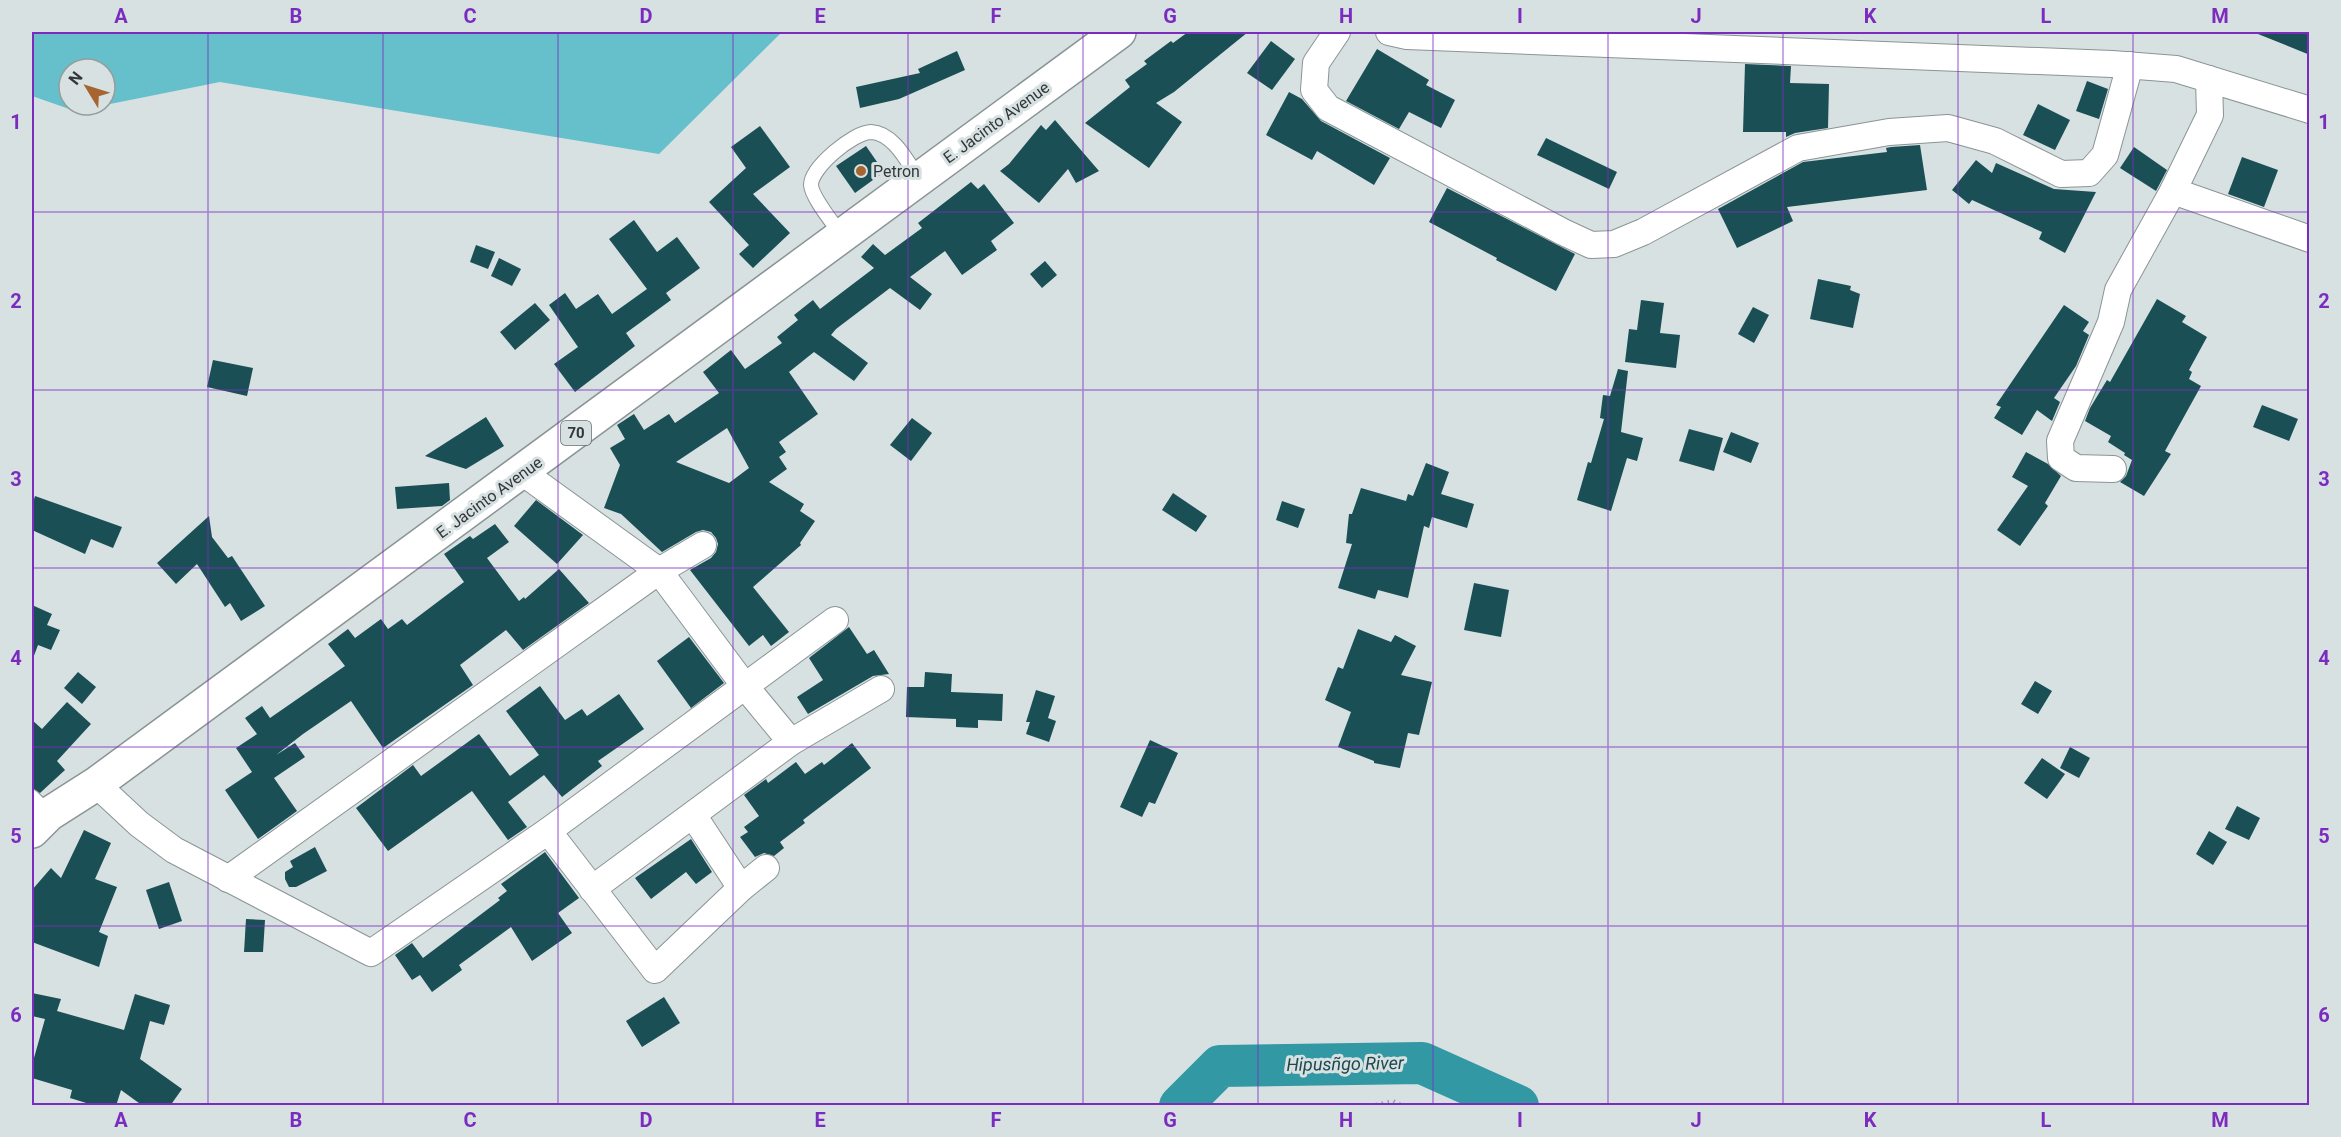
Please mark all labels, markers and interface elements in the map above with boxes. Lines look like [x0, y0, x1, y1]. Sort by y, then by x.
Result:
text: A [114, 4, 128, 28]
text: B [290, 4, 302, 28]
text: C [463, 4, 477, 28]
text: D [640, 4, 653, 28]
text: E [814, 4, 826, 28]
text: F [991, 4, 1002, 28]
text: G [1163, 4, 1177, 28]
text: H [1339, 4, 1353, 28]
text: I [1517, 4, 1523, 28]
text: J [1690, 4, 1702, 28]
text: K [1864, 4, 1877, 28]
text: L [2041, 4, 2052, 28]
text: M [2211, 4, 2229, 28]
north arrow [57, 57, 117, 117]
text: N [65, 68, 87, 88]
street label: E. Jacinto Avenue [940, 78, 1053, 167]
text: 1 [10, 110, 22, 134]
text: 1 [2318, 110, 2330, 134]
place label: Petron [873, 162, 920, 181]
marker: Petron [854, 164, 868, 178]
text: 2 [10, 289, 22, 313]
text: 2 [2318, 289, 2330, 313]
road number: 70 [561, 421, 591, 445]
street label: E. Jacinto Avenue [433, 453, 546, 542]
text: 3 [10, 467, 22, 491]
text: 3 [2318, 467, 2330, 491]
text: 4 [10, 646, 22, 670]
text: 4 [2318, 646, 2330, 670]
text: 5 [10, 824, 22, 848]
text: 5 [2318, 824, 2330, 848]
text: 6 [10, 1003, 22, 1027]
text: 6 [2318, 1003, 2330, 1027]
water label: Hipusñgo River [1286, 1052, 1405, 1075]
text: A [114, 1108, 128, 1132]
text: B [290, 1108, 302, 1132]
text: C [463, 1108, 477, 1132]
text: D [640, 1108, 653, 1132]
text: E [814, 1108, 826, 1132]
text: F [991, 1108, 1002, 1132]
text: G [1163, 1108, 1177, 1132]
text: H [1339, 1108, 1353, 1132]
text: I [1517, 1108, 1523, 1132]
text: J [1690, 1108, 1702, 1132]
text: K [1864, 1108, 1877, 1132]
text: L [2041, 1108, 2052, 1132]
text: M [2211, 1108, 2229, 1132]

